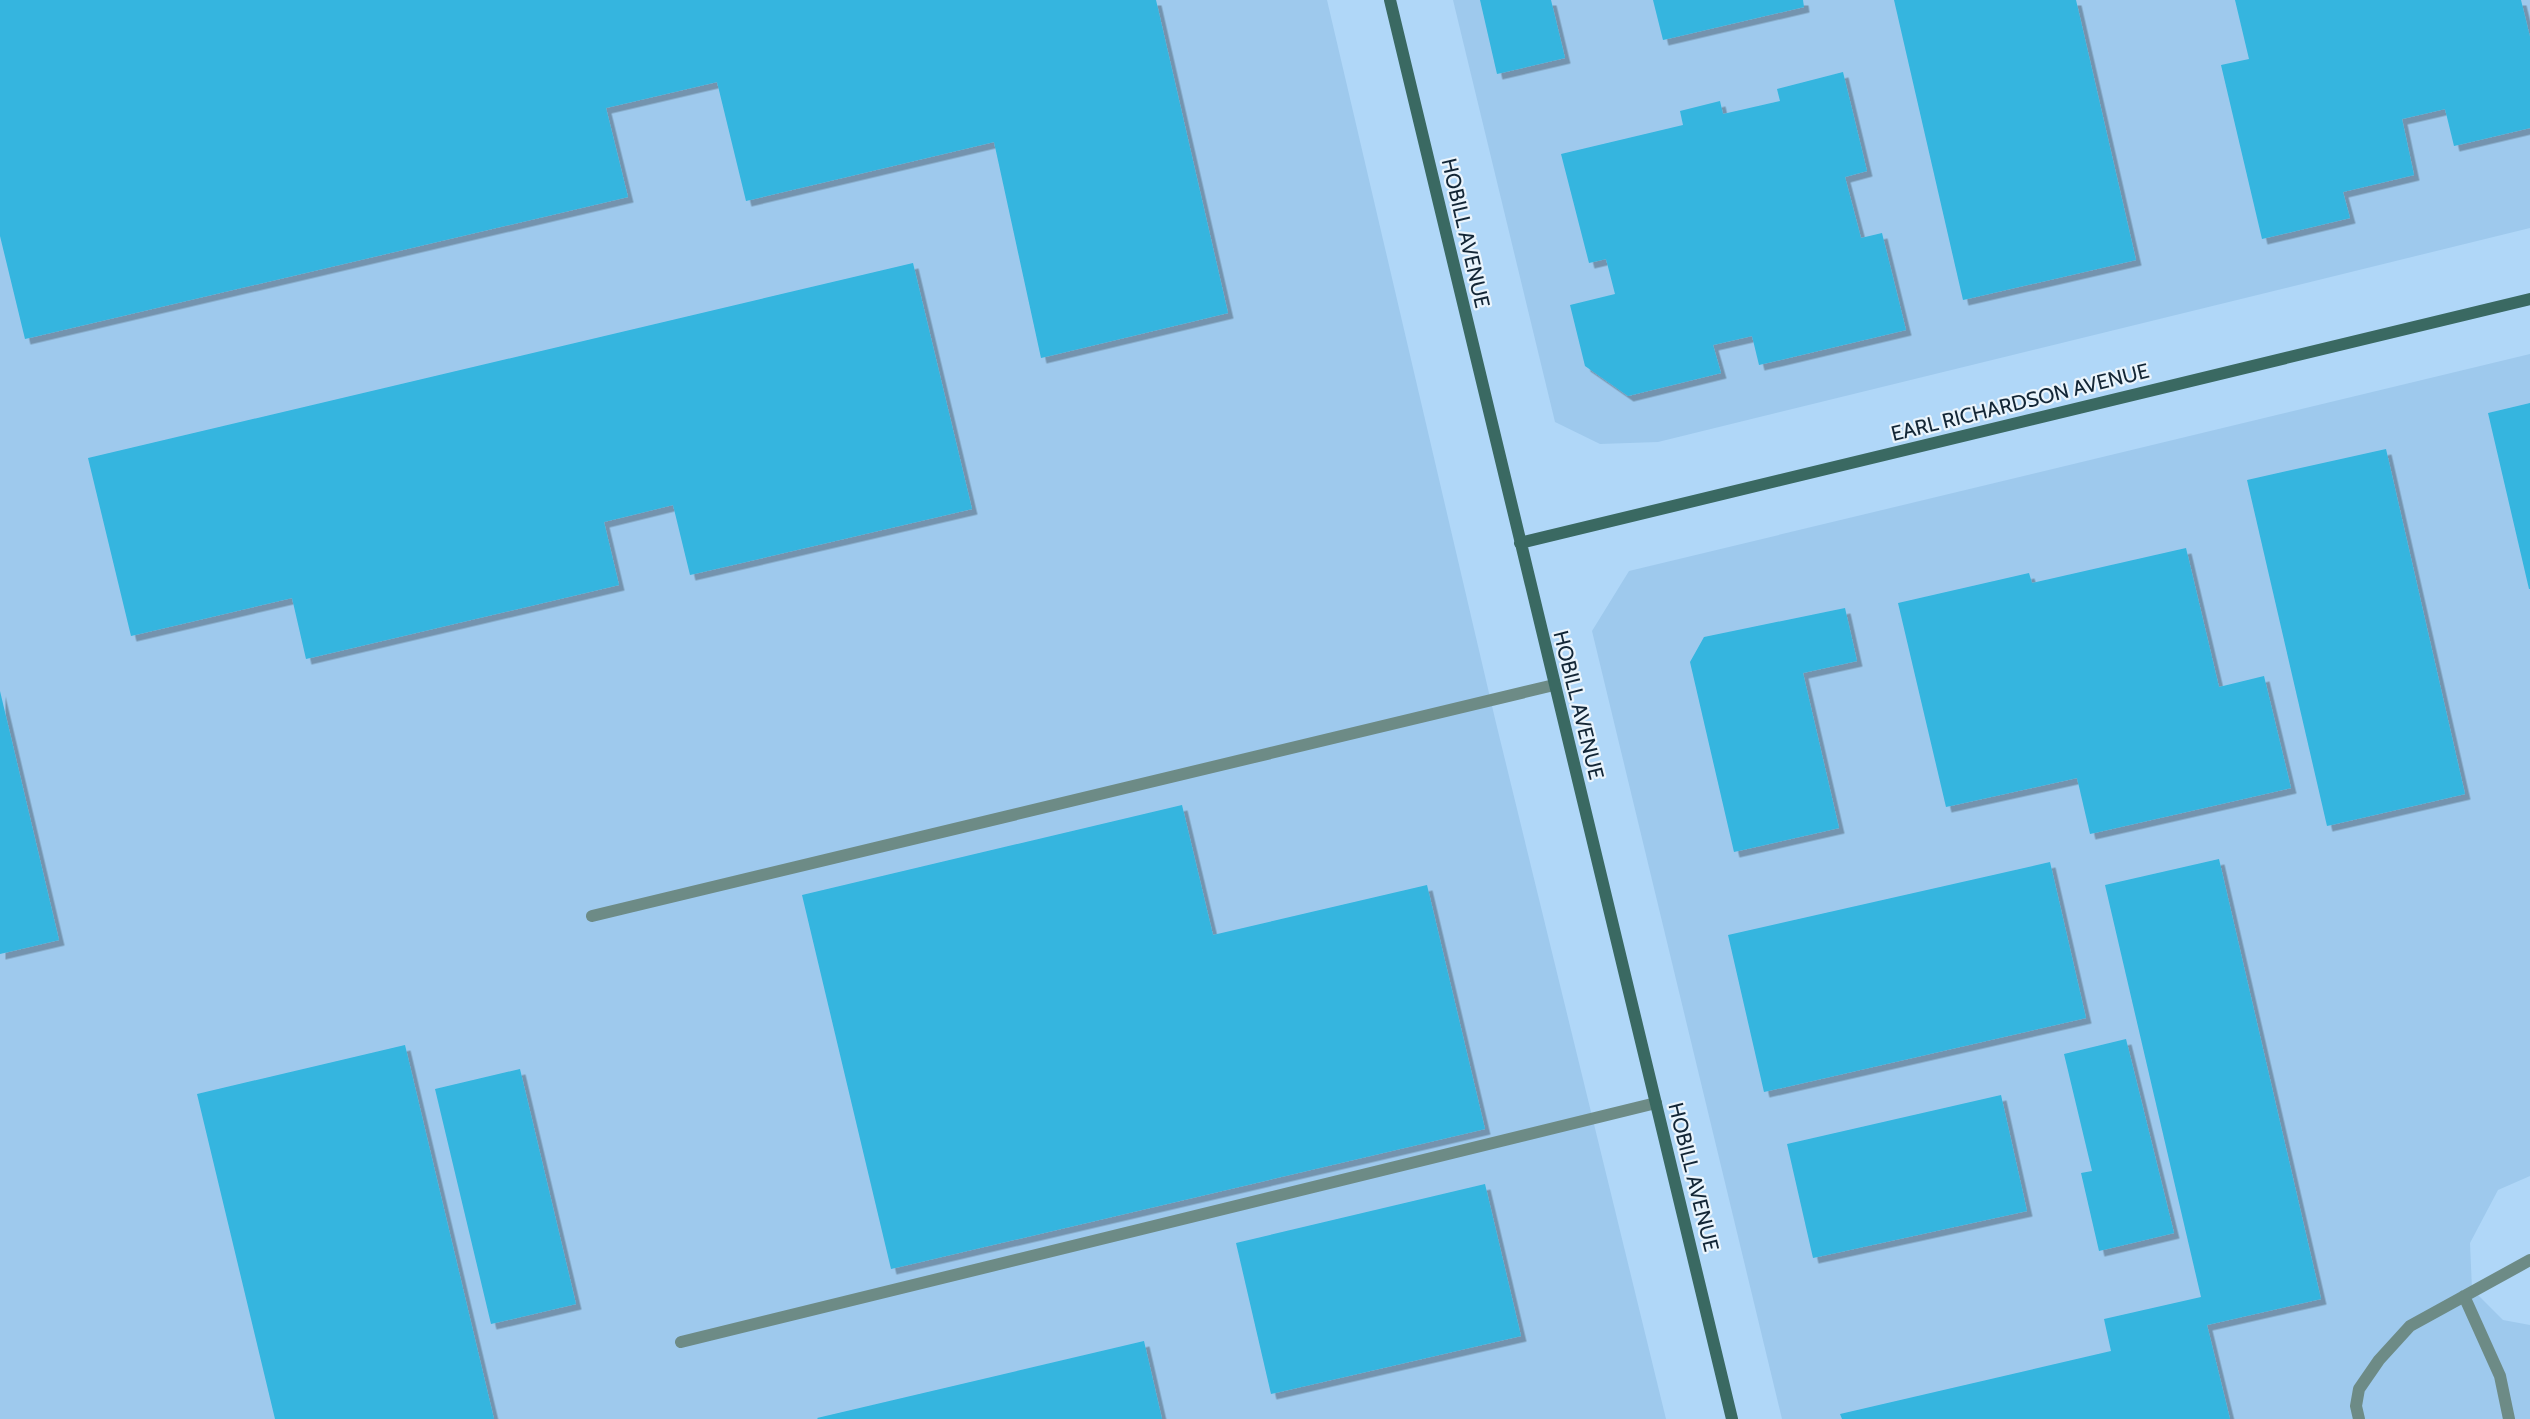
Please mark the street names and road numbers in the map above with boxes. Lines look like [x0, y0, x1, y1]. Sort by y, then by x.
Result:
street label: HOBILL AVENUE [1437, 156, 1495, 310]
street label: EARL RICHARDSON AVENUE [1888, 358, 2152, 446]
street label: HOBILL AVENUE [1548, 628, 1610, 782]
street label: HOBILL AVENUE [1663, 1100, 1725, 1254]

